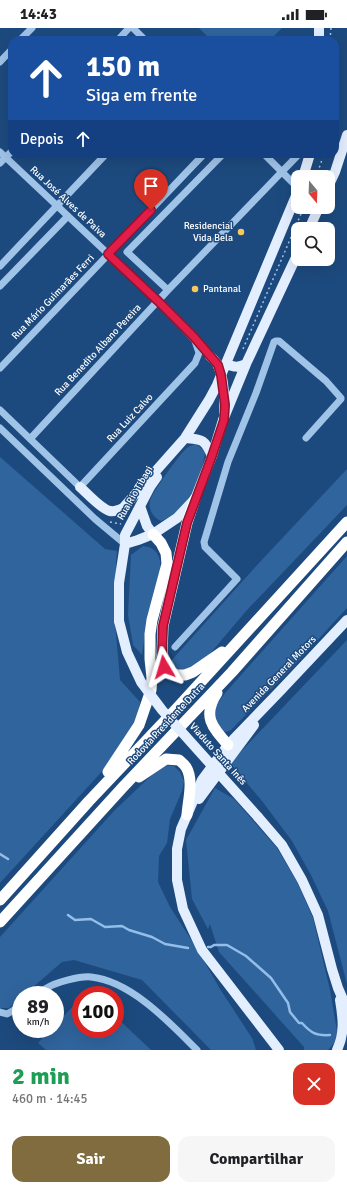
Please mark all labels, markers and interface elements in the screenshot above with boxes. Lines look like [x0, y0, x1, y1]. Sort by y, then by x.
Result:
text: 14:43 [20, 5, 57, 23]
text: 150 m [86, 50, 160, 84]
icon: ahead [20, 52, 72, 104]
text: Siga em frente [86, 84, 197, 106]
icon: ahead [72, 128, 94, 150]
text: Depois [20, 130, 64, 148]
street label: Rua José Alves de Paiva [27, 164, 109, 240]
pin [134, 169, 168, 210]
north arrow [291, 170, 335, 214]
map controls [291, 170, 335, 266]
icon: arrive [140, 175, 162, 197]
place label: Residencial Vida Bela [184, 220, 233, 244]
button: search [291, 222, 335, 266]
marker: Residencial Vida Bela [236, 227, 246, 237]
street label: Rua Mário Guimarães Ferri [9, 252, 97, 342]
place label: Pantanal [203, 283, 241, 295]
marker: Pantanal [190, 284, 200, 294]
street label: Rua Benedito Albano Pereira [52, 302, 144, 398]
street label: Rua Luiz Calvo [105, 391, 155, 445]
street label: Rua Rio Tibagi [115, 464, 155, 522]
street label: Avenida General Motors [239, 633, 319, 715]
position arrow [143, 646, 185, 688]
street label: Rodovia Presidente Dutra [125, 681, 207, 767]
street label: Viaduto Santa Inês [187, 720, 250, 788]
speed limit sign: 100 [72, 986, 124, 1038]
text: 89 [27, 994, 49, 1019]
text: km/h [27, 1016, 49, 1028]
text: 2 min [12, 1061, 70, 1091]
button: close [293, 1063, 335, 1105]
text: 460 m · 14:45 [12, 1091, 88, 1107]
button: Sair [12, 1136, 170, 1182]
button: Compartilhar [178, 1136, 335, 1182]

